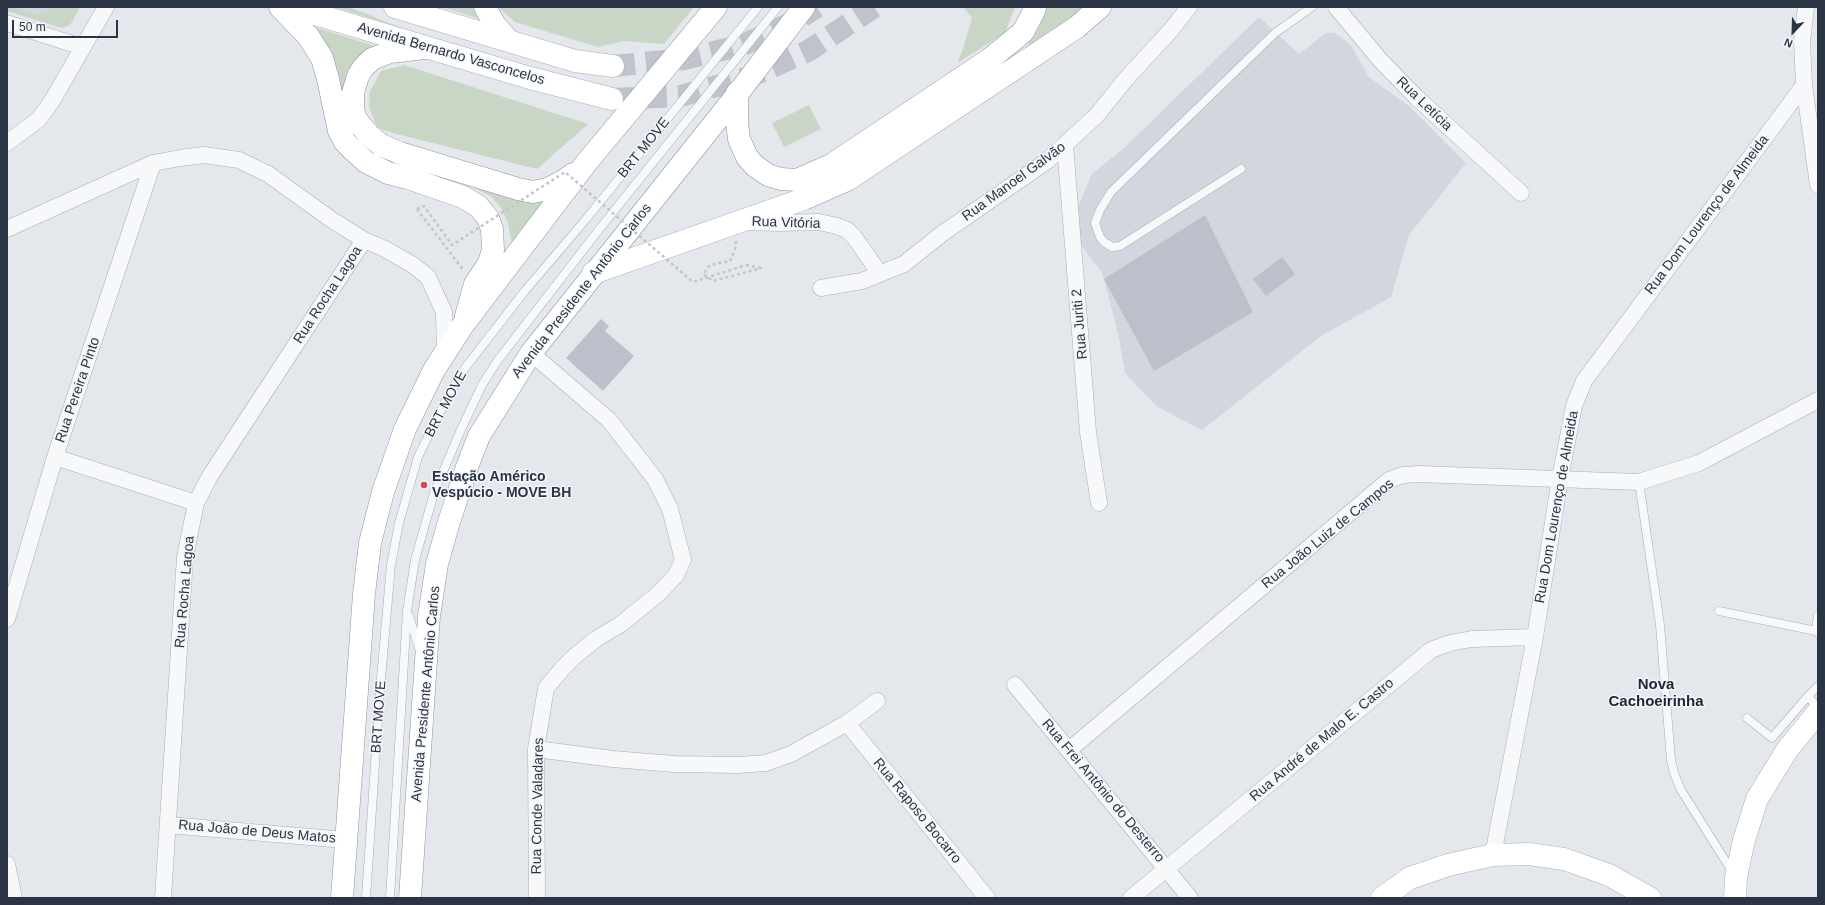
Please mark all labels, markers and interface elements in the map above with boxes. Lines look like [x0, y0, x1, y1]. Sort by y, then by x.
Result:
scale bar [14, 12, 120, 38]
north arrow [1773, 12, 1813, 52]
street label: Avenida Bernardo Vasconcelos [355, 19, 547, 89]
text: 50 m [19, 20, 46, 34]
text: N [1782, 36, 1794, 50]
street label: Rua Letícia [1393, 73, 1455, 135]
street label: BRT MOVE [615, 114, 673, 182]
street label: Rua Dom Lourenço de Almeida [1642, 132, 1772, 298]
street label: Rua Manoel Galvão [959, 139, 1069, 225]
street label: Avenida Presidente Antônio Carlos [509, 200, 655, 382]
street label: Rua Vitória [751, 213, 821, 233]
street label: Rua Rocha Lagoa [290, 243, 366, 347]
street label: Rua Juriti 2 [1069, 288, 1091, 360]
street label: Rua Pereira Pinto [52, 335, 104, 445]
street label: BRT MOVE [421, 368, 471, 440]
street label: Rua Dom Lourenço de Almeida [1532, 409, 1582, 605]
place label: Estação Américo Vespúcio - MOVE BH [432, 469, 571, 502]
street label: Rua João Luiz de Campos [1259, 476, 1397, 592]
marker: Estação Américo Vespúcio - MOVE BH [419, 480, 429, 490]
street label: Rua Rocha Lagoa [172, 535, 198, 649]
street label: Avenida Presidente Antônio Carlos [408, 585, 444, 803]
street label: Rua André de Malo E. Castro [1247, 675, 1397, 805]
district label: Nova Cachoeirinha [1608, 676, 1704, 711]
street label: BRT MOVE [368, 680, 390, 754]
street label: Rua Frei Antônio do Desterro [1038, 716, 1168, 866]
street label: Rua Conde Valadares [528, 738, 548, 874]
street label: Rua Raposo Bocarro [869, 755, 965, 867]
street label: Rua João de Deus Matos [178, 817, 336, 847]

